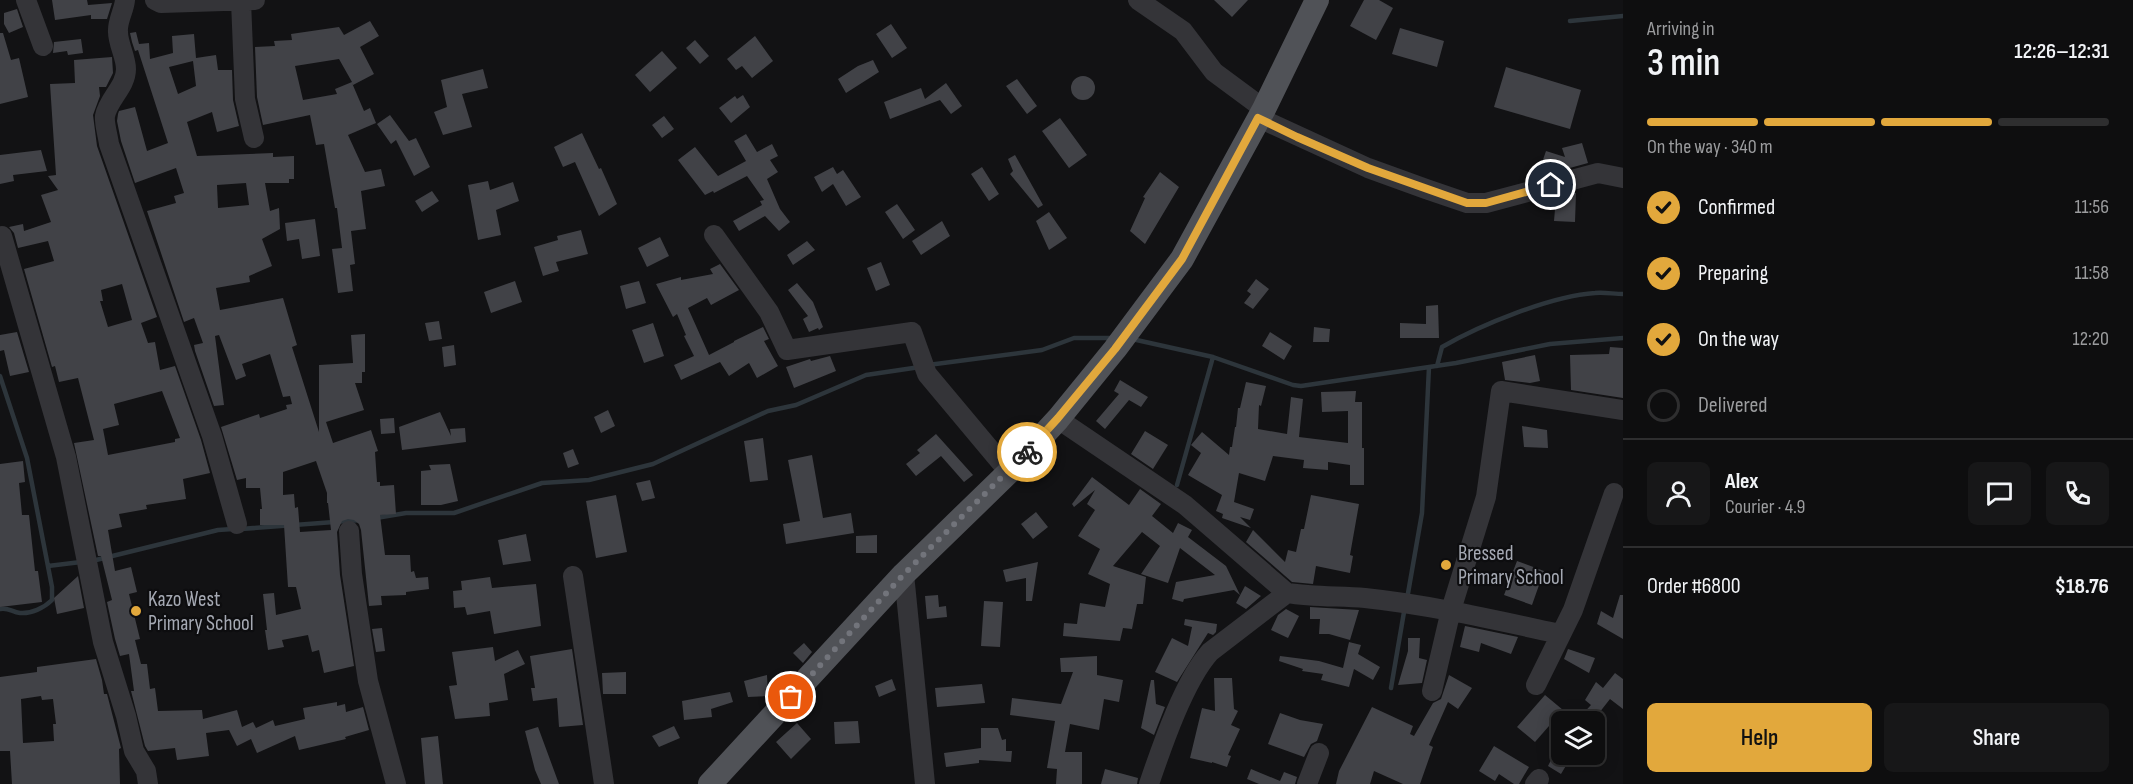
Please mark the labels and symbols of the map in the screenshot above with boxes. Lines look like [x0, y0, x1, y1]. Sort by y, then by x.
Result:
pin [1525, 159, 1576, 210]
courier [997, 422, 1057, 482]
place label: Bressed Primary School [1458, 541, 1564, 590]
marker: Bressed Primary School [1439, 558, 1453, 572]
place label: Kazo West Primary School [148, 587, 254, 636]
marker: Kazo West Primary School [129, 604, 143, 618]
pin [765, 671, 816, 722]

